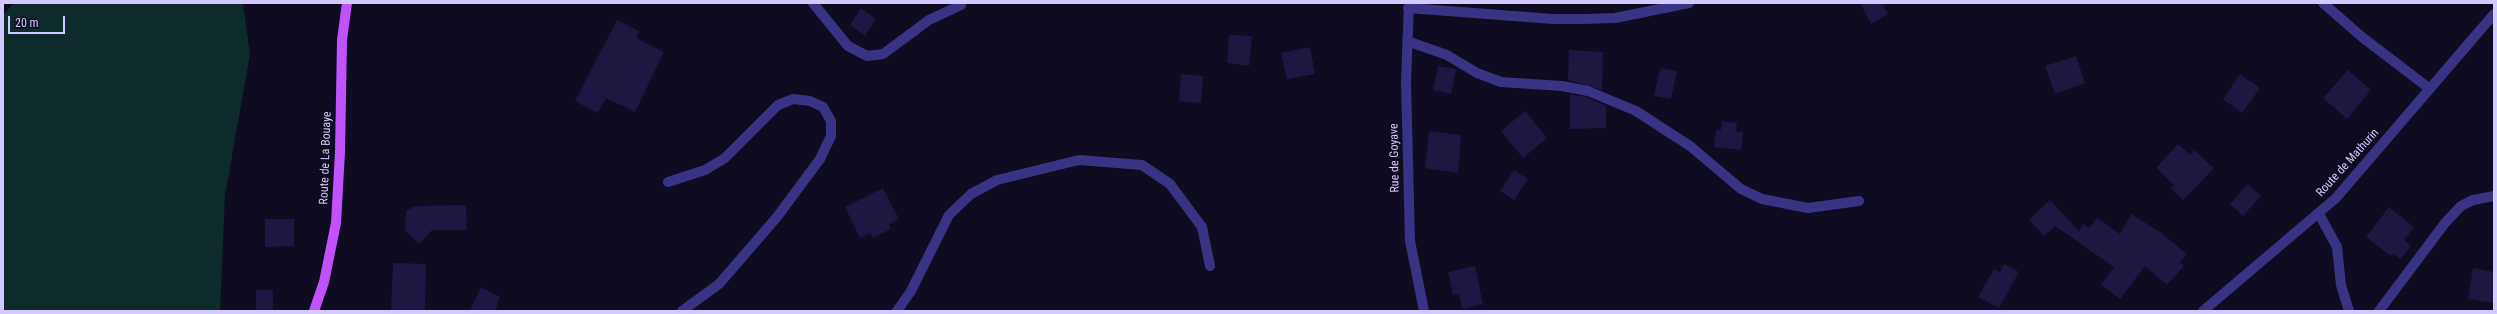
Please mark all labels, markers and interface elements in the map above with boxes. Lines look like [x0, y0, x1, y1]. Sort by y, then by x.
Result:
scale bar [10, 8, 67, 34]
text: 20 m [15, 16, 39, 30]
street label: Route de La Bouaye [317, 111, 335, 205]
street label: Rue de Goyave [1387, 123, 1403, 193]
street label: Route de Mathurin [2314, 126, 2382, 200]

